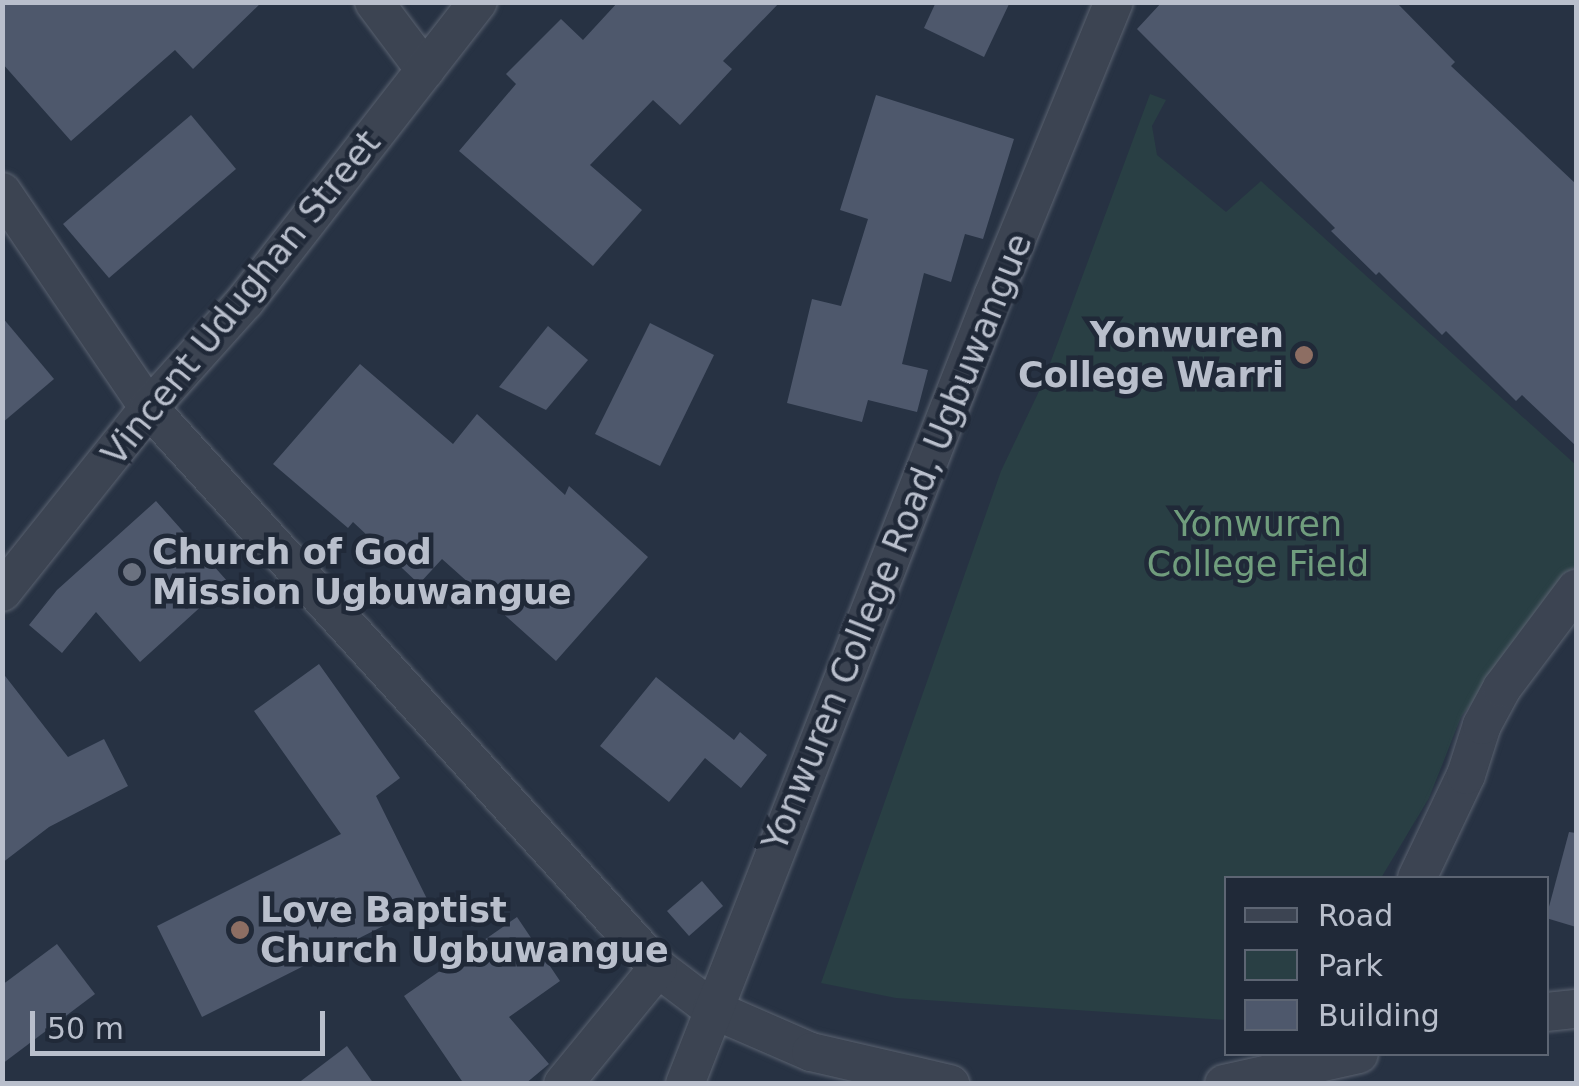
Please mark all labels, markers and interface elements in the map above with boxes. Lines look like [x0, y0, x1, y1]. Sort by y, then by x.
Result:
street label: Vincent Udughan Street [93, 122, 389, 474]
street label: Yonwuren College Road, Ugbuwangue [754, 227, 1040, 857]
place label: Yonwuren College Warri [1018, 314, 1284, 396]
marker: Yonwuren College Warri [1293, 344, 1315, 366]
park label: Yonwuren College Field [1147, 503, 1369, 585]
place label: Church of God Mission Ugbuwangue [152, 531, 572, 613]
marker: Church of God Mission Ugbuwangue [121, 561, 143, 583]
legend [1224, 876, 1549, 1056]
place label: Love Baptist Church Ugbuwangue [260, 889, 669, 971]
text: Road [1318, 898, 1393, 933]
marker: Love Baptist Church Ugbuwangue [229, 919, 251, 941]
text: Park [1318, 948, 1383, 983]
scale bar [35, 991, 330, 1053]
text: Building [1318, 998, 1440, 1033]
text: 50 m [47, 1011, 124, 1046]

